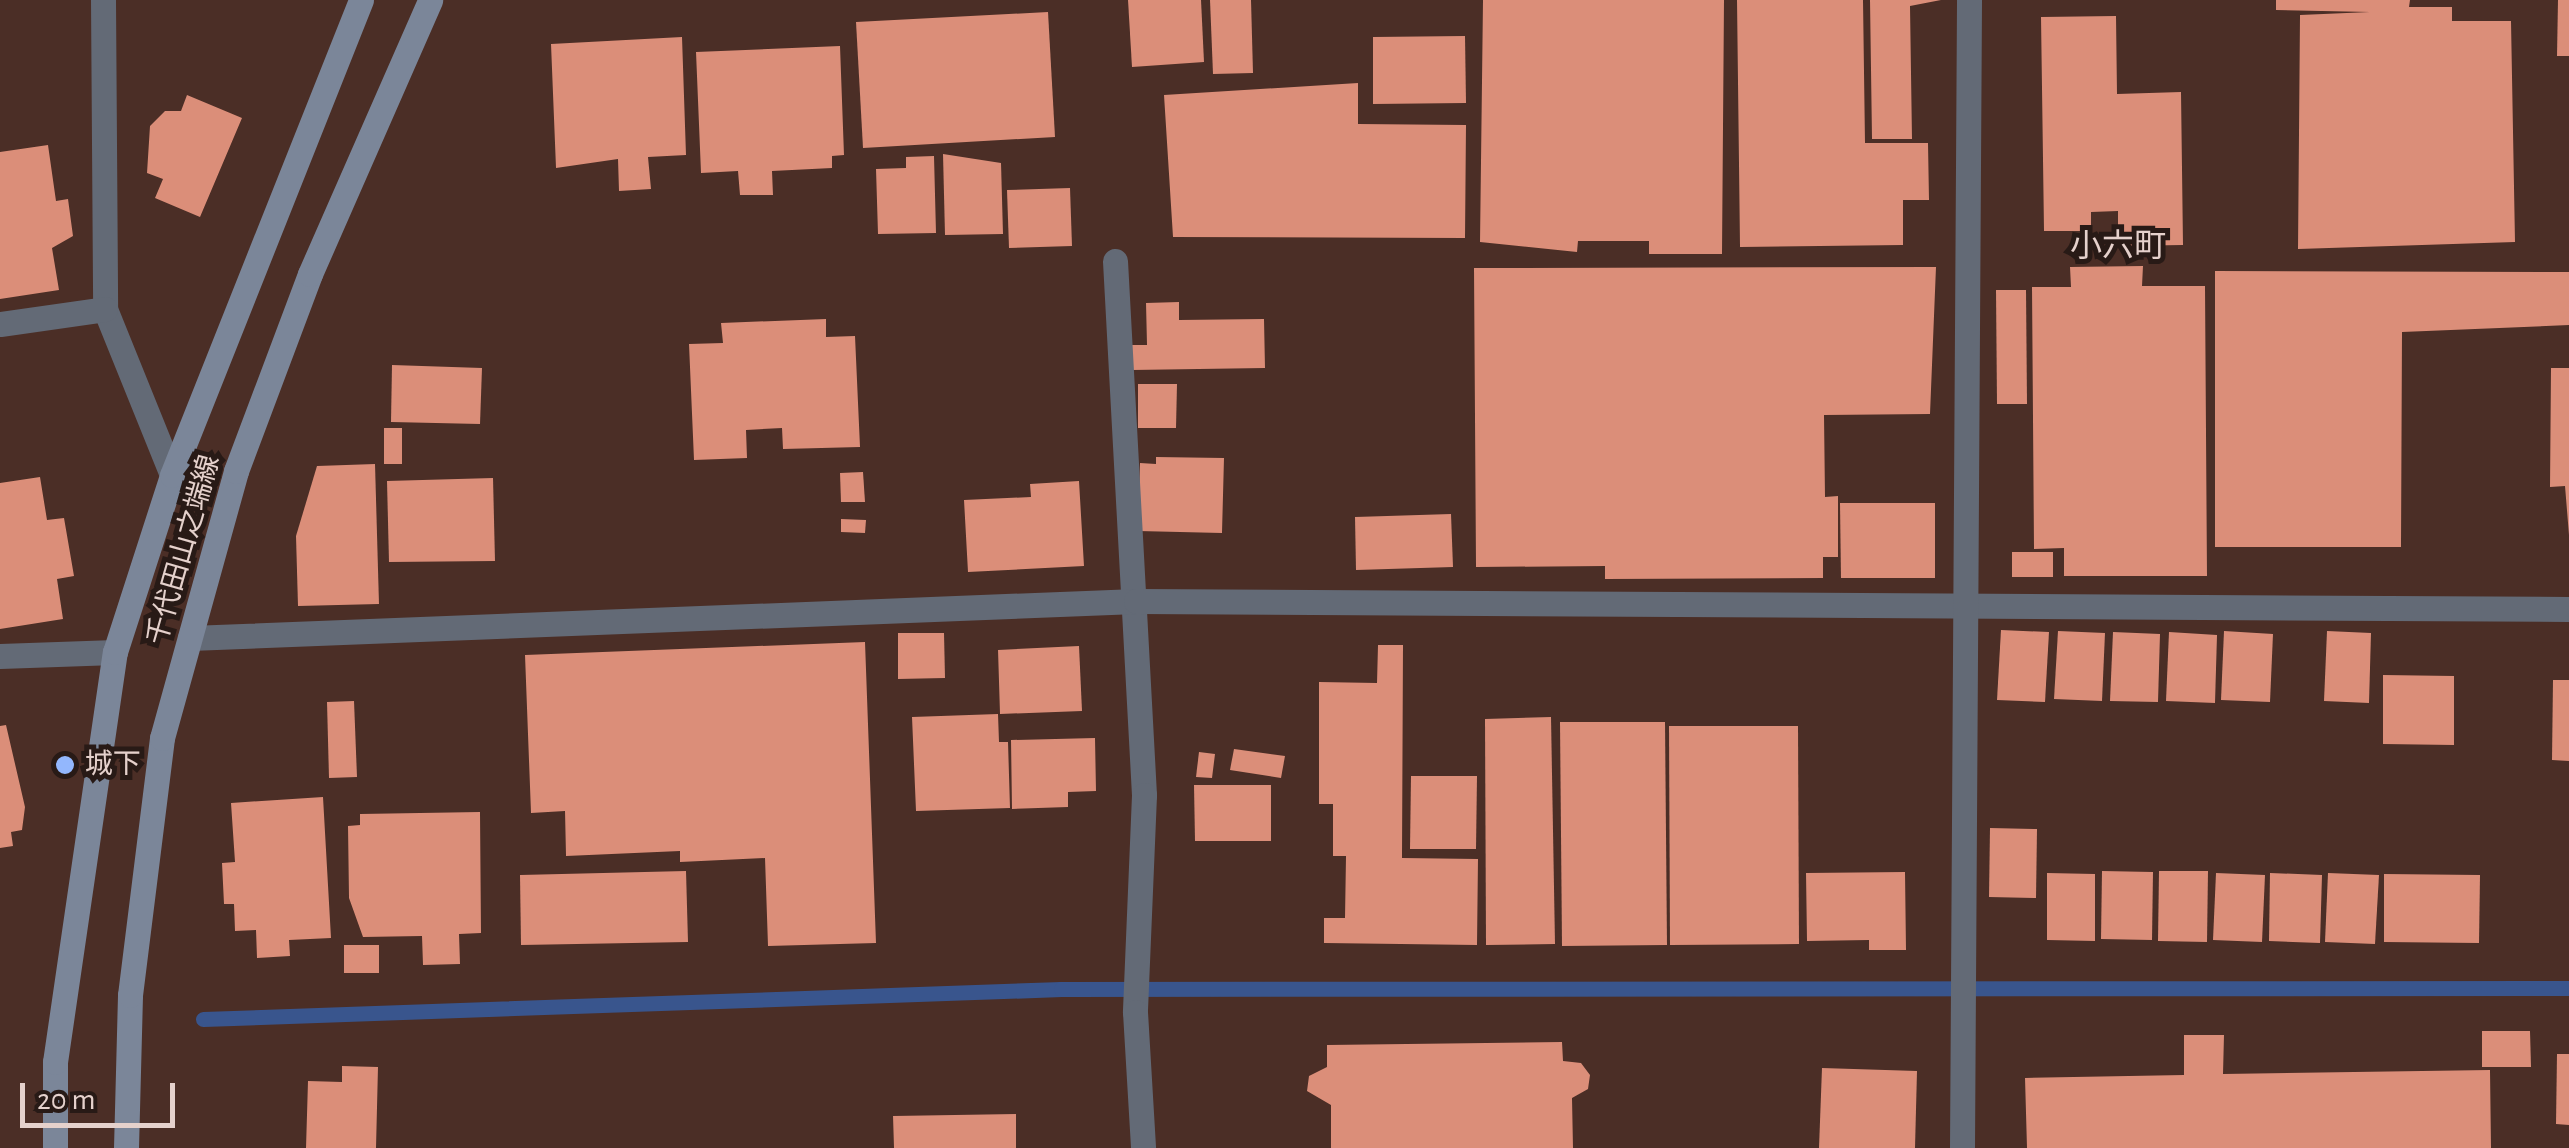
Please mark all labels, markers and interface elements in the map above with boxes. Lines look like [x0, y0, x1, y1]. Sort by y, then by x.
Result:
district label: 小六町 [2070, 227, 2166, 265]
street label: 千代田山之端線 [141, 451, 227, 649]
place label: 城下 [85, 748, 141, 782]
marker: 城下 [54, 754, 76, 776]
scale bar [25, 1063, 180, 1125]
text: 20 m [37, 1085, 95, 1115]

